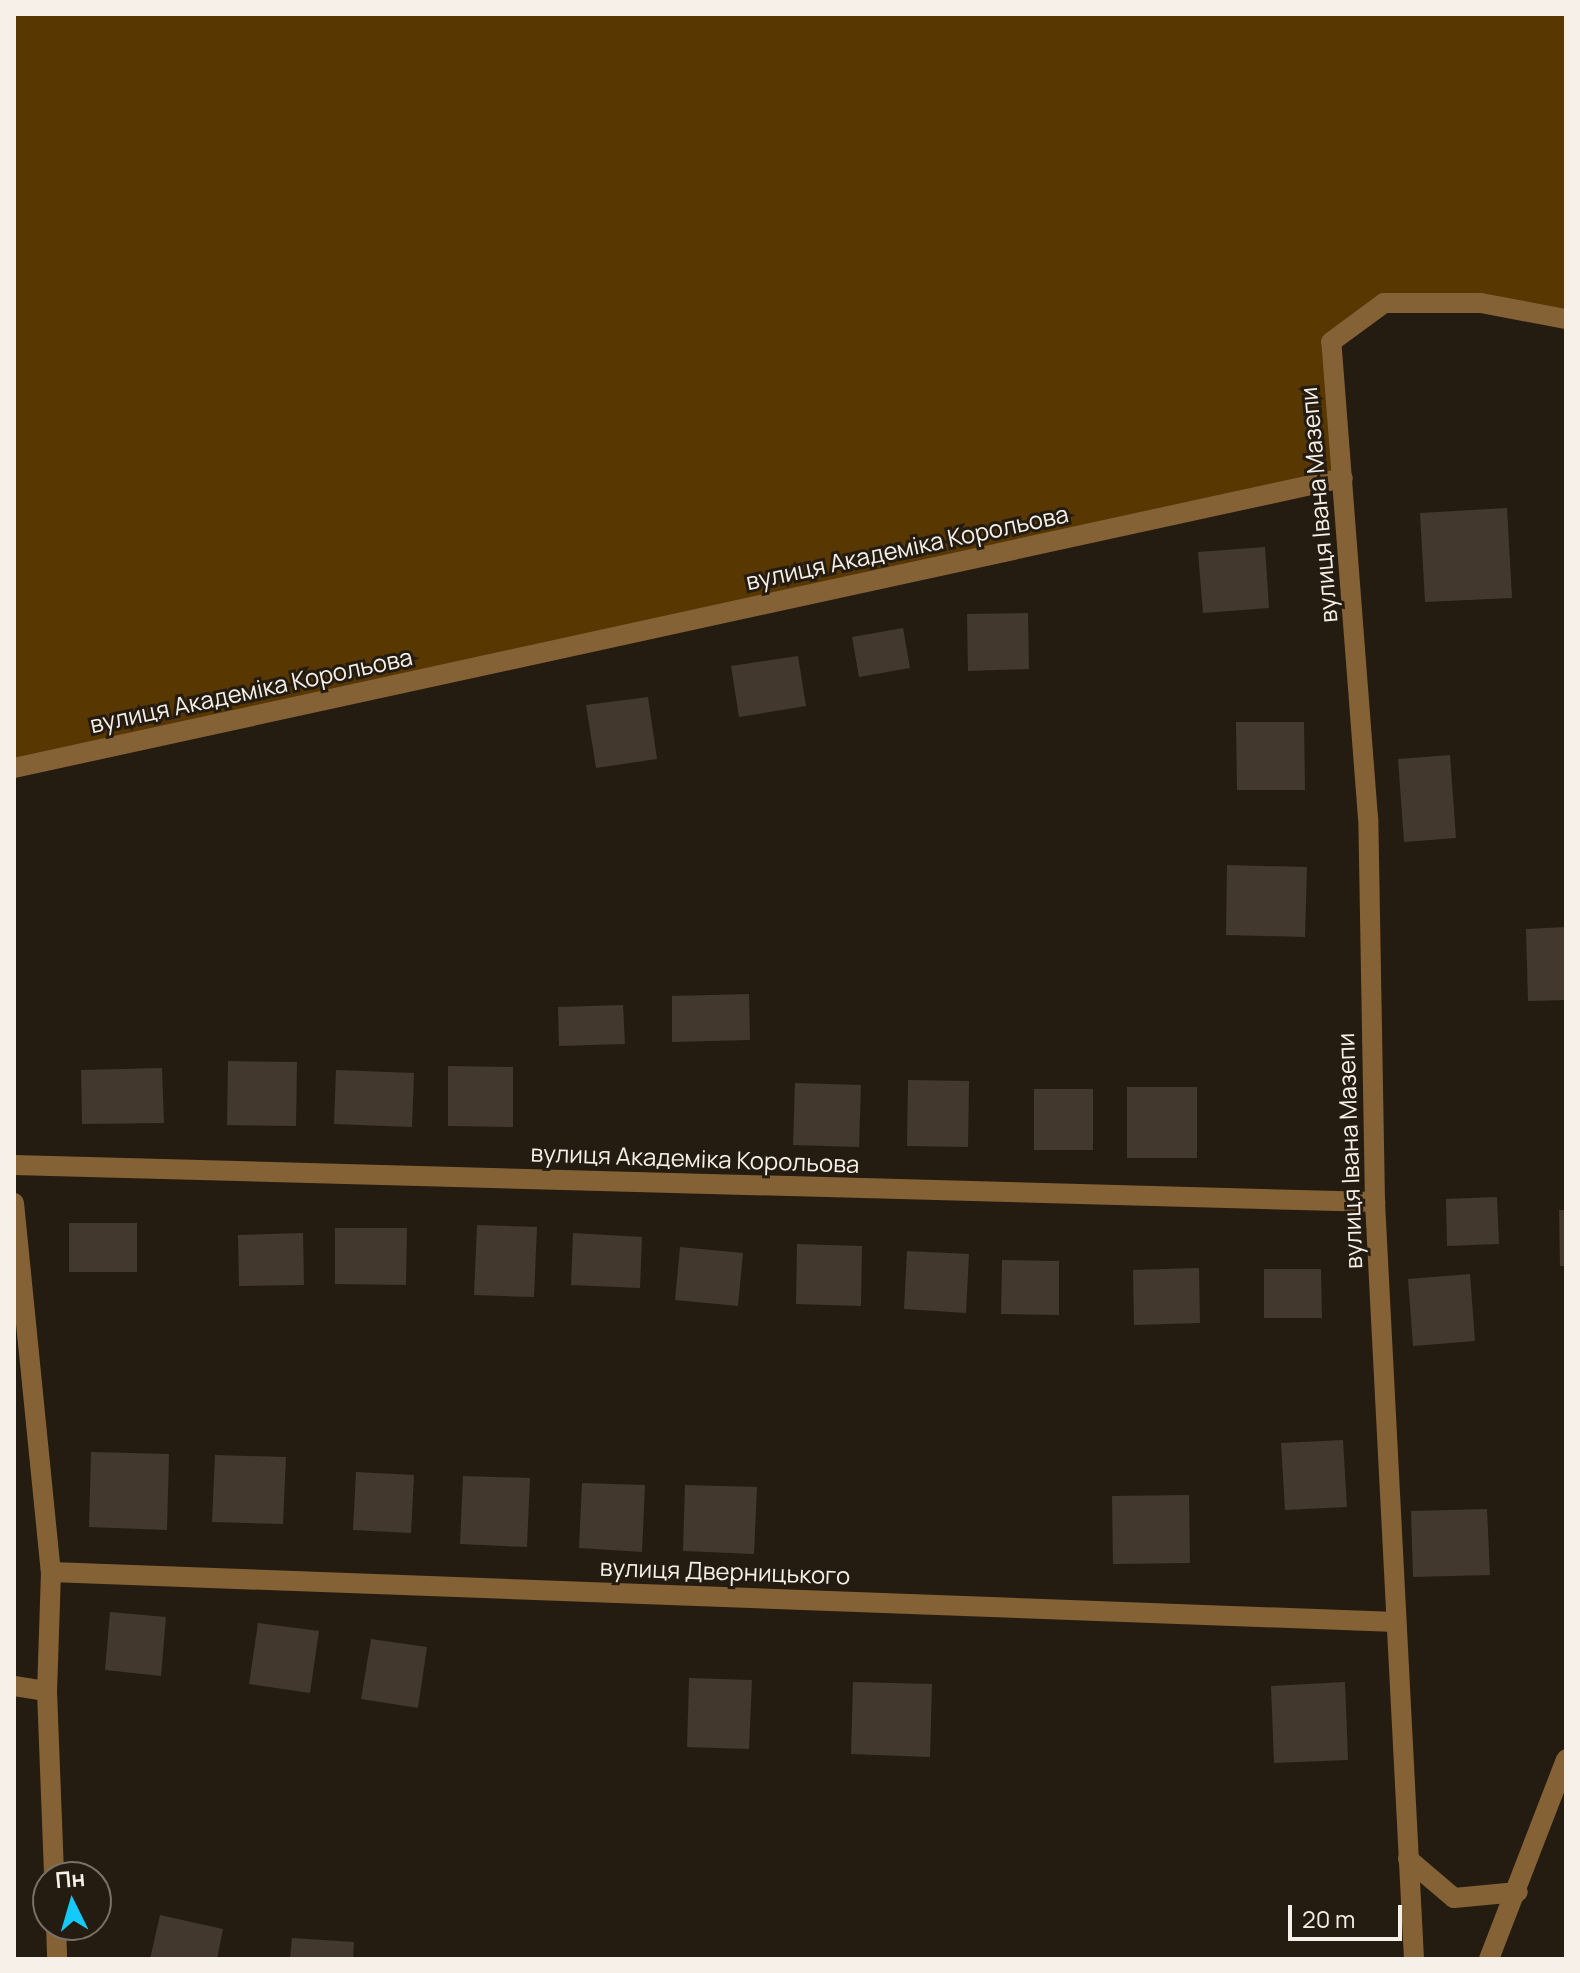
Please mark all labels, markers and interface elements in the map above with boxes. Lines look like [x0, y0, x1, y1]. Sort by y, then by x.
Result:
street label: вулиця Івана Мазепи [1293, 386, 1343, 624]
street label: вулиця Академіка Корольова [743, 499, 1071, 595]
street label: вулиця Академіка Корольова [87, 642, 415, 738]
street label: вулиця Івана Мазепи [1330, 1032, 1368, 1270]
street label: вулиця Академіка Корольова [530, 1138, 860, 1178]
street label: вулиця Дверницького [599, 1552, 851, 1590]
north arrow [32, 1861, 112, 1941]
text: Пн [54, 1863, 86, 1895]
scale bar [1292, 1889, 1406, 1939]
text: 20 m [1302, 1902, 1355, 1935]

